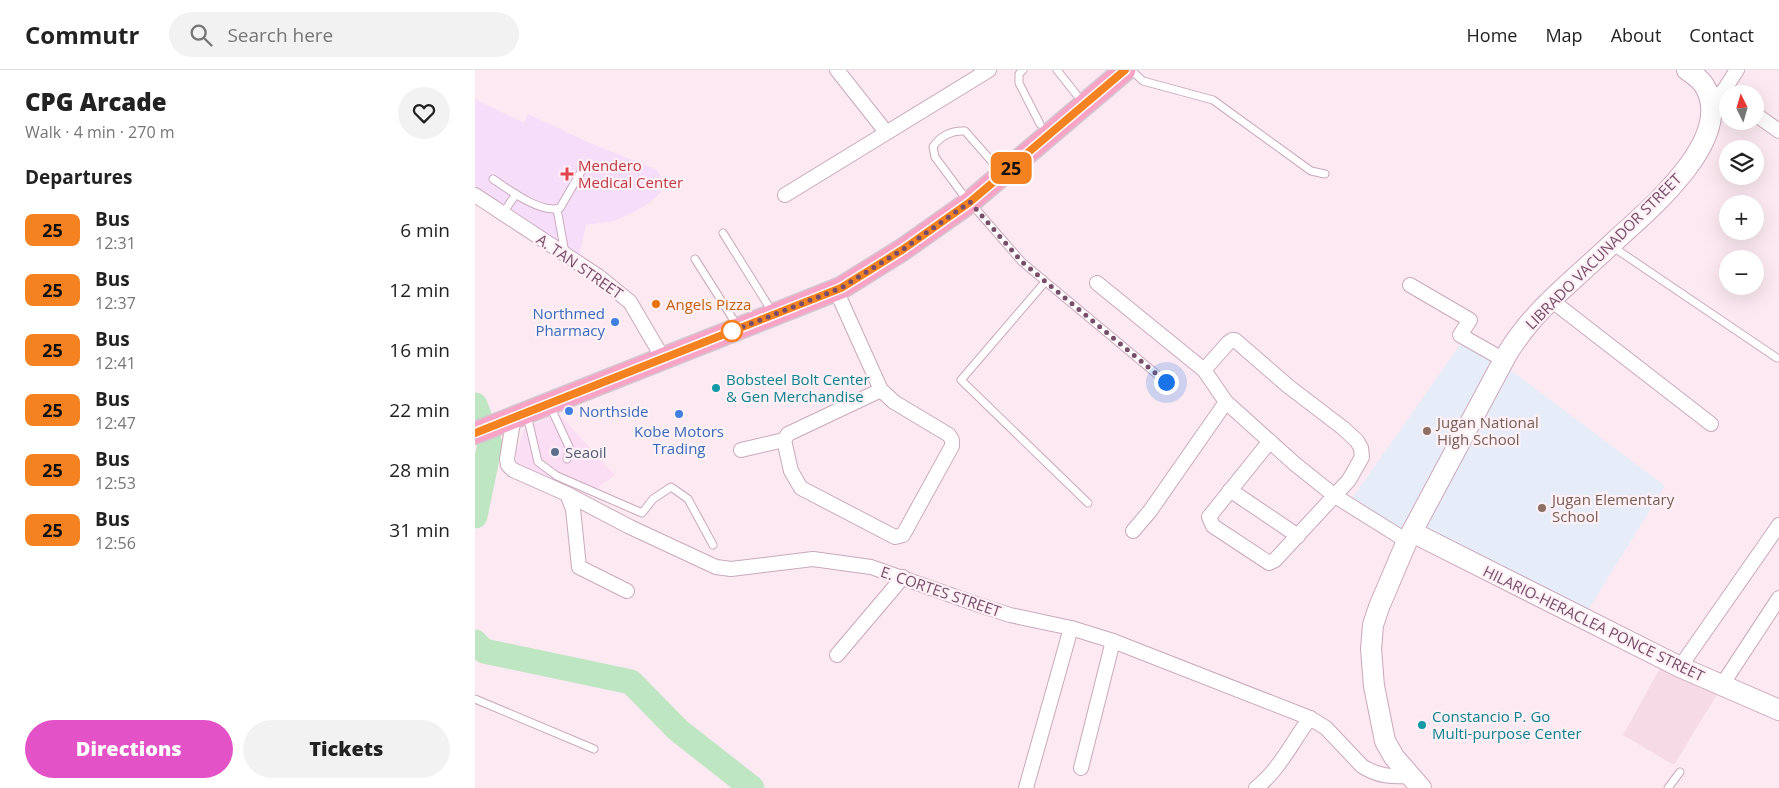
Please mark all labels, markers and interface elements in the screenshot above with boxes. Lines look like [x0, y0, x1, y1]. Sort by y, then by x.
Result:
search box [169, 12, 519, 57]
text: Commutr [25, 18, 139, 51]
icon: search [187, 21, 215, 49]
text: Search here [227, 22, 333, 48]
text: Home [1467, 23, 1517, 47]
text: Map [1545, 23, 1583, 47]
text: About [1611, 23, 1661, 47]
text: Contact [1689, 23, 1754, 47]
text: CPG Arcade [25, 85, 167, 118]
north arrow [1719, 85, 1764, 130]
map controls [1719, 85, 1764, 295]
button: heart [398, 87, 450, 139]
text: Walk · 4 min · 270 m [25, 121, 175, 143]
button: layers [1719, 140, 1764, 185]
line badge: 25 [989, 152, 1033, 184]
place label: Mendero Medical Center [578, 155, 683, 192]
text: 25 [1001, 156, 1021, 180]
text: Departures [25, 164, 132, 190]
marker: Mendero Medical Center [560, 167, 574, 181]
street label: LIBRADO VACUNADOR STREET [1521, 168, 1686, 333]
button: + [1719, 195, 1764, 240]
text: Bus [95, 206, 130, 232]
text: 6 min [400, 217, 450, 243]
text: 25 [42, 218, 63, 242]
street label: A. TAN STREET [533, 229, 628, 304]
text: 12:31 [95, 232, 136, 254]
button: − [1719, 250, 1764, 295]
text: Bus [95, 266, 130, 292]
text: 12 min [389, 277, 450, 303]
text: 25 [42, 278, 63, 302]
text: 12:37 [95, 292, 136, 314]
place label: Angels Pizza [666, 294, 751, 314]
marker: Angels Pizza [650, 298, 662, 310]
place label: Northmed Pharmacy [533, 303, 605, 340]
marker: Northmed Pharmacy [609, 316, 621, 328]
unlabelled marker [721, 320, 743, 342]
text: Bus [95, 326, 130, 352]
text: 16 min [389, 337, 450, 363]
text: 25 [42, 338, 63, 362]
text: 12:41 [95, 352, 136, 374]
place label: Bobsteel Bolt Center & Gen Merchandise [726, 369, 870, 406]
your location [1154, 370, 1179, 395]
marker: Bobsteel Bolt Center & Gen Merchandise [710, 382, 722, 394]
text: Bus [95, 386, 130, 412]
text: 22 min [389, 397, 450, 423]
text: 25 [42, 398, 63, 422]
place label: Northside [579, 401, 649, 421]
marker: Northside [563, 405, 575, 417]
marker: Kobe Motors Trading [673, 408, 685, 420]
text: 12:47 [95, 412, 136, 434]
place label: Jugan National High School [1435, 412, 1539, 449]
place label: Kobe Motors Trading [634, 421, 724, 458]
marker: Jugan National High School [1421, 425, 1433, 437]
place label: Seaoil [565, 442, 607, 462]
text: Bus [95, 446, 130, 472]
marker: Seaoil [549, 446, 561, 458]
text: 28 min [389, 457, 450, 483]
text: 25 [42, 458, 63, 482]
text: 12:53 [95, 472, 136, 494]
place label: Jugan Elementary School [1550, 489, 1675, 526]
marker: Jugan Elementary School [1536, 502, 1548, 514]
text: Bus [95, 506, 130, 532]
text: 31 min [389, 517, 450, 543]
text: 25 [42, 518, 63, 542]
text: 12:56 [95, 532, 136, 554]
street label: E. CORTES STREET [878, 561, 1004, 621]
street label: HILARIO-HERACLEA PONCE STREET [1480, 561, 1709, 686]
place label: Constancio P. Go Multi-purpose Center [1432, 706, 1582, 743]
marker: Constancio P. Go Multi-purpose Center [1416, 719, 1428, 731]
button: Directions [25, 720, 233, 778]
button: Tickets [243, 720, 450, 778]

